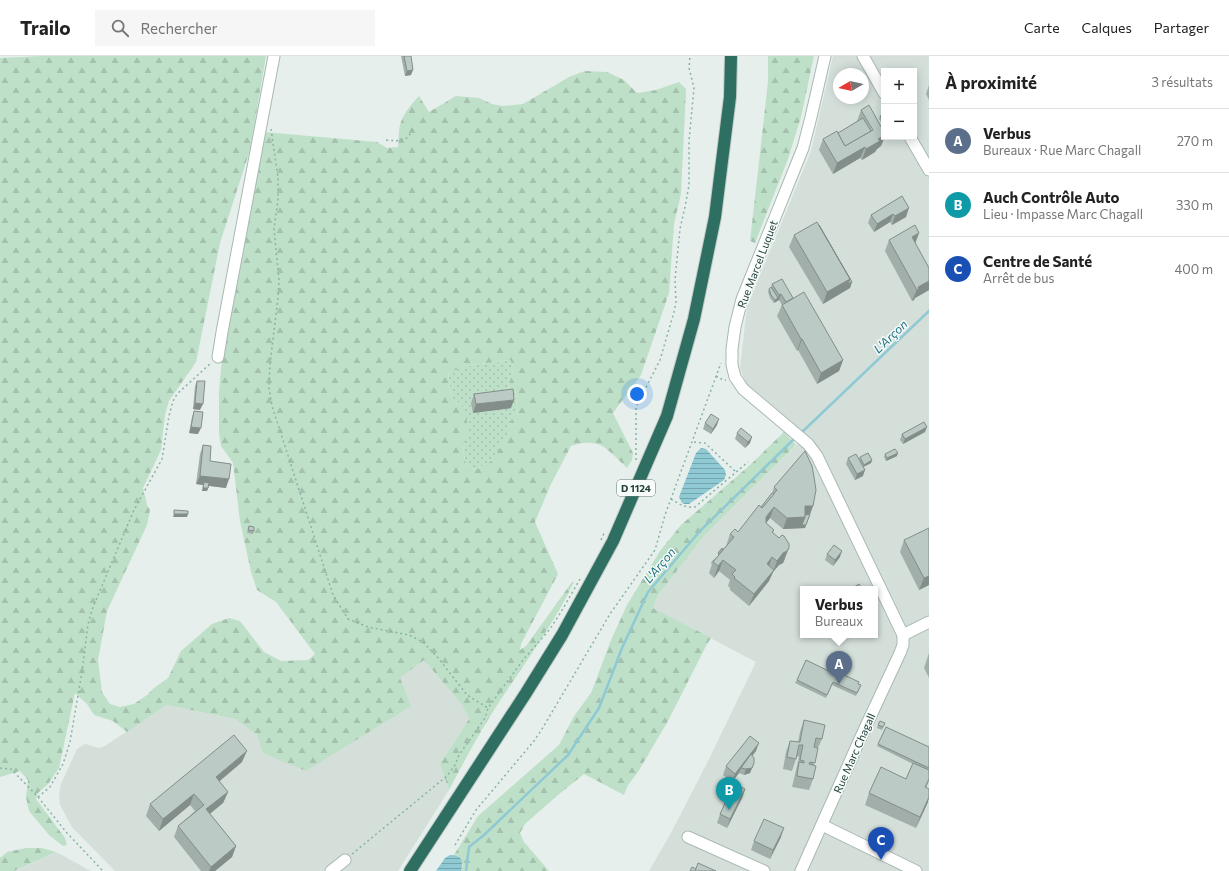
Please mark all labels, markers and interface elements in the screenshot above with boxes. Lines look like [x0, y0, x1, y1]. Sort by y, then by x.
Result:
search box [95, 10, 375, 46]
text: Trailo [20, 16, 71, 39]
icon: search [109, 17, 131, 39]
text: Rechercher [141, 19, 218, 37]
text: Carte [1024, 19, 1060, 36]
text: Calques [1082, 19, 1132, 36]
text: Partager [1154, 19, 1209, 36]
north arrow [833, 68, 869, 104]
map controls [881, 68, 917, 140]
button: + [881, 68, 917, 104]
text: À proximité [945, 72, 1037, 93]
text: 3 résultats [1151, 74, 1213, 90]
button: − [881, 104, 917, 140]
text: Verbus [983, 124, 1031, 142]
text: A [953, 133, 963, 149]
text: 270 m [1177, 133, 1213, 149]
text: Bureaux · Rue Marc Chagall [983, 142, 1141, 158]
text: Auch Contrôle Auto [983, 188, 1119, 206]
text: B [954, 197, 962, 213]
text: 330 m [1176, 197, 1213, 213]
text: Lieu · Impasse Marc Chagall [983, 206, 1143, 222]
street label: Rue Marcel Luquet [734, 218, 780, 310]
text: Centre de Santé [983, 252, 1092, 270]
text: C [954, 261, 962, 277]
text: 400 m [1174, 261, 1213, 277]
text: Arrêt de bus [983, 270, 1054, 286]
water label: L'Arçon [870, 316, 910, 355]
your location [627, 384, 647, 404]
road number: D 1124 [617, 480, 655, 496]
water label: L'Arçon [640, 545, 678, 585]
popup [800, 586, 878, 638]
text: Verbus [815, 595, 863, 613]
text: Bureaux [815, 613, 863, 629]
pin: A [826, 651, 852, 684]
street label: Rue Marc Chagall [831, 711, 877, 795]
pin: B [716, 777, 742, 810]
pin: C [868, 827, 894, 860]

